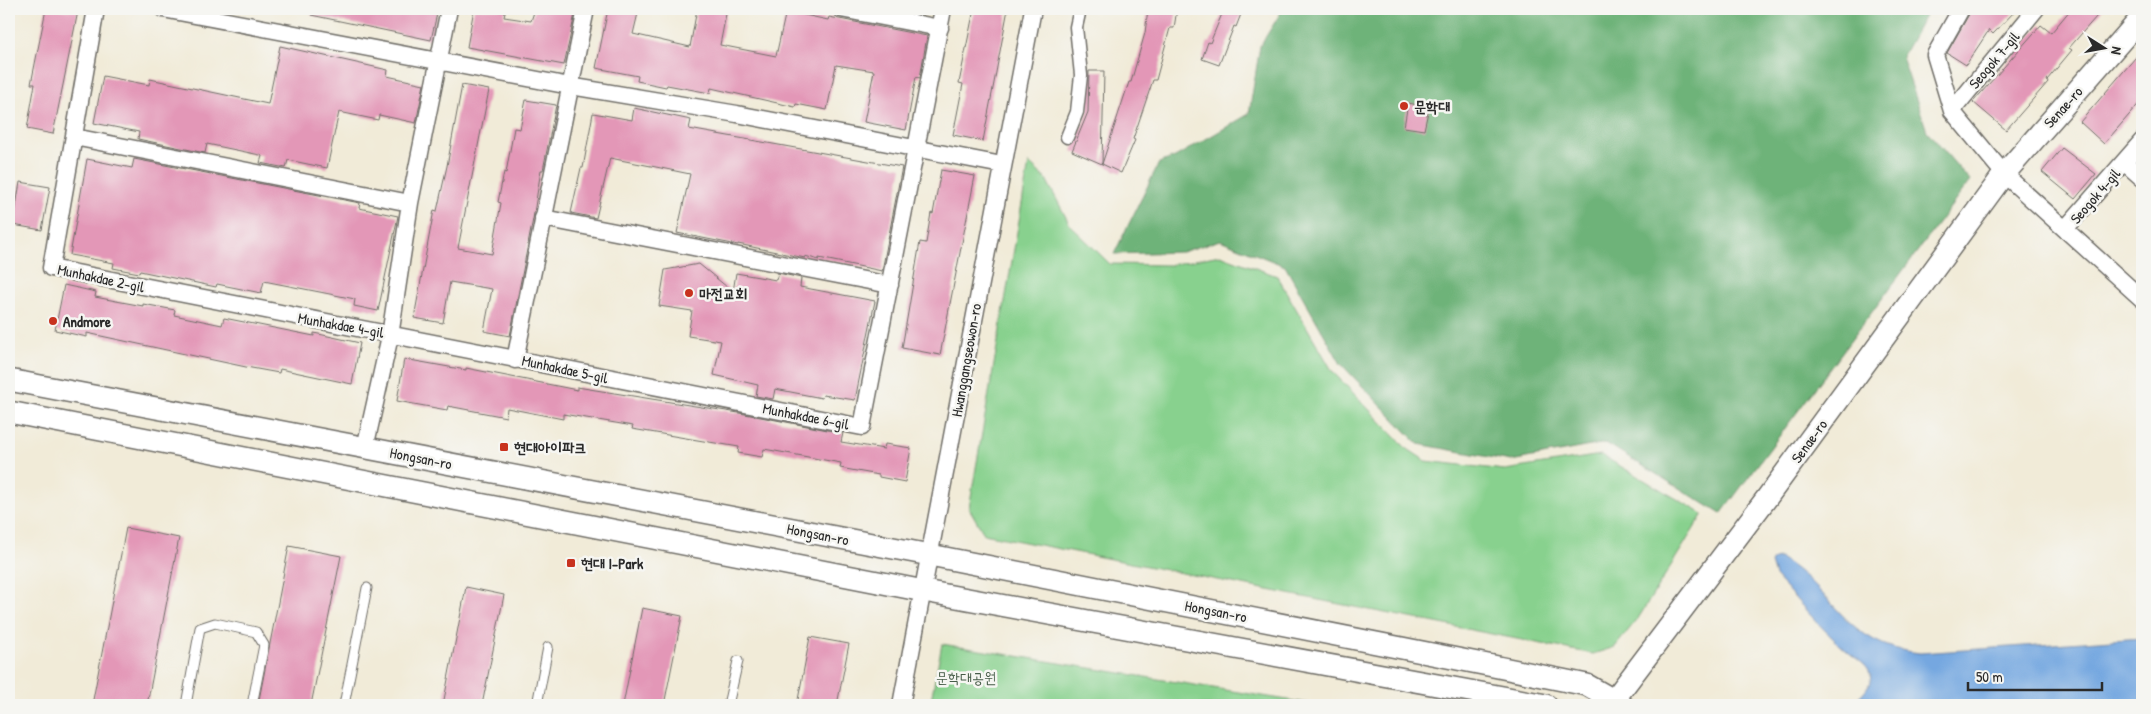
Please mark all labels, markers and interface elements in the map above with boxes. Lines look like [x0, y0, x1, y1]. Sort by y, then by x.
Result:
north arrow [2078, 22, 2128, 72]
street label: Seogok 7-gil [1964, 27, 2024, 93]
text: N [2107, 45, 2127, 57]
street label: Senae-ro [2039, 82, 2087, 132]
place label: 문학대 [1414, 96, 1450, 117]
marker: 문학대 [1398, 100, 1410, 112]
street label: Seogok 4-gil [2065, 164, 2125, 228]
street label: Munhakdae 2-gil [56, 259, 146, 297]
place label: 마전교회 [699, 283, 747, 304]
marker: 마전교회 [683, 287, 695, 299]
street label: Hwanggangseowon-ro [946, 302, 986, 418]
street label: Munhakdae 4-gil [296, 307, 386, 343]
place label: Andmore [63, 311, 111, 332]
marker: Andmore [47, 315, 59, 327]
street label: Munhakdae 5-gil [520, 350, 610, 388]
street label: Munhakdae 6-gil [761, 397, 851, 435]
street label: Senae-ro [1786, 415, 1832, 467]
place label: 현대아이파크 [514, 437, 586, 458]
marker: 현대아이파크 [498, 441, 510, 453]
street label: Hongsan-ro [388, 442, 454, 474]
street label: Hongsan-ro [785, 518, 851, 550]
place label: 현대 I-Park [581, 553, 644, 574]
marker: 현대 I-Park [565, 557, 577, 569]
street label: Hongsan-ro [1183, 595, 1249, 627]
scale bar [1968, 659, 2102, 691]
text: 50 m [1976, 666, 2003, 687]
park label: 문학대공원 [936, 667, 996, 688]

